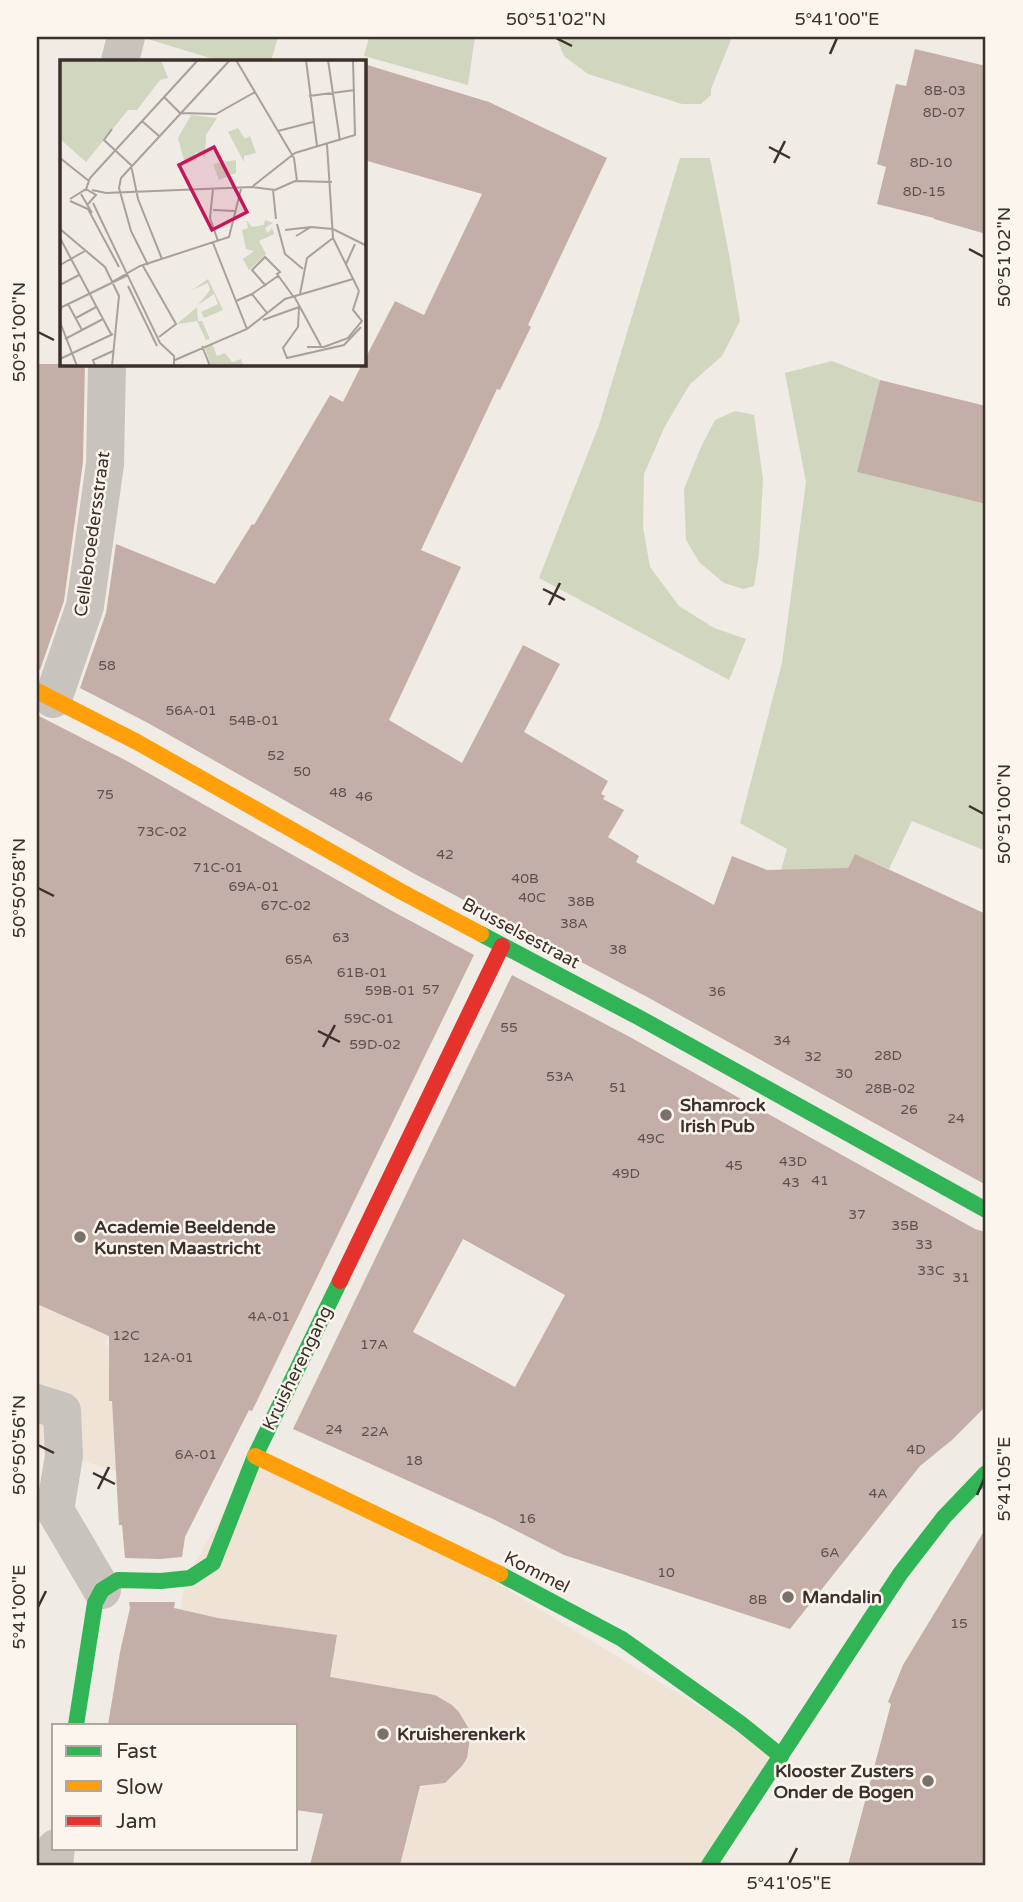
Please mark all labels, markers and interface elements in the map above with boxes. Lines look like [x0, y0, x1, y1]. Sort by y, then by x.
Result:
text: 50°51'02"N [506, 8, 606, 30]
text: 5°41'00"E [794, 8, 880, 30]
inset map [60, 60, 366, 366]
house number: 8B-03 [924, 82, 966, 99]
house number: 8D-07 [923, 104, 965, 121]
house number: 8D-10 [910, 154, 953, 171]
house number: 8D-15 [903, 183, 945, 200]
text: 50°51'02"N [993, 207, 1015, 307]
text: 50°51'00"N [8, 282, 30, 382]
street label: Cellebroedersstraat [69, 450, 115, 618]
house number: 58 [98, 657, 116, 674]
house number: 56A-01 [165, 702, 217, 719]
house number: 54B-01 [229, 712, 279, 729]
house number: 52 [267, 747, 285, 764]
house number: 50 [293, 763, 311, 780]
text: 50°51'00"N [993, 764, 1015, 864]
house number: 48 [329, 784, 347, 801]
house number: 75 [96, 786, 114, 803]
house number: 46 [355, 788, 373, 805]
house number: 73C-02 [137, 823, 187, 840]
text: 50°50'58"N [8, 838, 30, 938]
house number: 42 [436, 846, 454, 863]
house number: 71C-01 [193, 859, 243, 876]
house number: 40B [511, 870, 539, 887]
house number: 69A-01 [228, 878, 280, 895]
house number: 40C [518, 889, 546, 906]
street label: Brusselsestraat [458, 893, 584, 973]
house number: 38B [567, 893, 595, 910]
house number: 67C-02 [261, 897, 311, 914]
house number: 38A [560, 915, 588, 932]
house number: 63 [332, 929, 350, 946]
house number: 38 [609, 941, 627, 958]
house number: 65A [285, 951, 313, 968]
house number: 61B-01 [337, 964, 387, 981]
house number: 57 [422, 981, 440, 998]
house number: 59B-01 [365, 982, 415, 999]
house number: 36 [708, 983, 726, 1000]
house number: 59C-01 [344, 1010, 394, 1027]
house number: 55 [500, 1019, 518, 1036]
house number: 34 [773, 1032, 791, 1049]
house number: 59D-02 [349, 1036, 401, 1053]
house number: 28D [874, 1047, 902, 1064]
house number: 32 [804, 1048, 822, 1065]
house number: 30 [835, 1065, 853, 1082]
house number: 53A [546, 1068, 574, 1085]
house number: 51 [609, 1079, 627, 1096]
house number: 28B-02 [865, 1080, 915, 1097]
place label: Shamrock Irish Pub [680, 1094, 766, 1137]
house number: 26 [900, 1101, 918, 1118]
marker: Shamrock Irish Pub [658, 1107, 674, 1123]
house number: 24 [947, 1110, 965, 1127]
house number: 49C [637, 1130, 665, 1147]
house number: 43D [779, 1153, 807, 1170]
house number: 45 [725, 1157, 743, 1174]
house number: 49D [612, 1165, 640, 1182]
house number: 41 [811, 1172, 829, 1189]
house number: 43 [782, 1174, 800, 1191]
house number: 37 [848, 1206, 866, 1223]
place label: Academie Beeldende Kunsten Maastricht [94, 1216, 276, 1259]
house number: 35B [891, 1217, 919, 1234]
marker: Academie Beeldende Kunsten Maastricht [72, 1229, 88, 1245]
house number: 33 [915, 1236, 933, 1253]
house number: 33C [917, 1262, 945, 1279]
house number: 31 [952, 1269, 970, 1286]
street label: Kruisherengang [257, 1302, 337, 1434]
house number: 4A-01 [248, 1308, 290, 1325]
house number: 12C [112, 1327, 140, 1344]
house number: 17A [360, 1336, 388, 1353]
house number: 12A-01 [142, 1349, 194, 1366]
text: 50°50'56"N [8, 1395, 30, 1495]
house number: 24 [325, 1421, 343, 1438]
house number: 22A [361, 1423, 389, 1440]
text: 5°41'05"E [993, 1436, 1015, 1522]
house number: 4D [906, 1441, 926, 1458]
house number: 6A-01 [175, 1446, 217, 1463]
house number: 18 [405, 1452, 423, 1469]
house number: 4A [868, 1485, 888, 1502]
house number: 16 [518, 1510, 536, 1527]
house number: 6A [820, 1544, 840, 1561]
street label: Kommel [500, 1546, 574, 1598]
text: 5°41'00"E [8, 1564, 30, 1650]
house number: 10 [657, 1564, 675, 1581]
place label: Mandalin [802, 1586, 882, 1608]
marker: Mandalin [780, 1589, 796, 1605]
house number: 8B [749, 1591, 767, 1608]
house number: 15 [950, 1615, 968, 1632]
place label: Kruisherenkerk [397, 1723, 526, 1745]
legend [52, 1724, 298, 1850]
marker: Kruisherenkerk [375, 1726, 391, 1742]
text: Fast [116, 1739, 157, 1764]
place label: Klooster Zusters Onder de Bogen [773, 1760, 914, 1803]
marker: Klooster Zusters Onder de Bogen [920, 1773, 936, 1789]
text: Slow [116, 1775, 164, 1800]
text: Jam [116, 1809, 157, 1834]
text: 5°41'05"E [746, 1872, 832, 1894]

